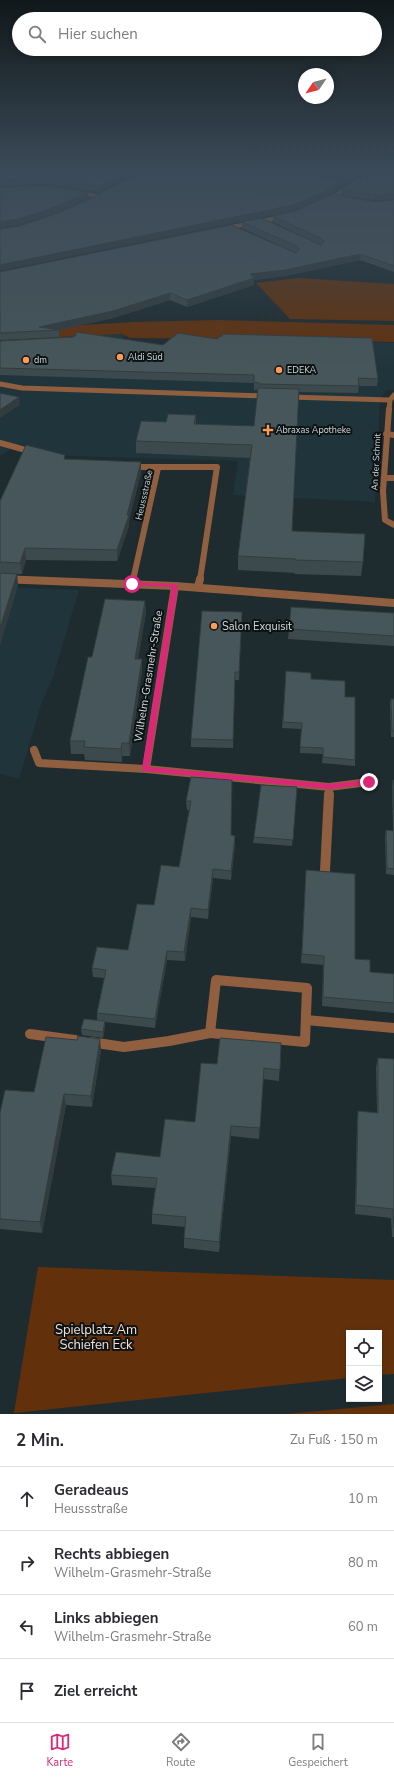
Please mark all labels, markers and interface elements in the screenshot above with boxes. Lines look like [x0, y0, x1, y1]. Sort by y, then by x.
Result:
search box [12, 12, 382, 56]
icon: search [26, 23, 48, 45]
text: Hier suchen [58, 24, 138, 44]
north arrow [298, 68, 334, 104]
place label: Aldi Süd [128, 351, 163, 363]
marker: Aldi Süd [115, 352, 125, 362]
place label: dm [34, 354, 47, 366]
marker: dm [21, 355, 31, 365]
place label: EDEKA [287, 364, 317, 376]
marker: EDEKA [274, 365, 284, 375]
place label: Abraxas Apotheke [276, 424, 351, 436]
marker: Abraxas Apotheke [263, 425, 273, 435]
street label: An der Schmit [369, 432, 384, 491]
street label: Heussstraße [132, 469, 156, 521]
route start [123, 575, 141, 593]
street label: Wilhelm-Grasmehr-Straße [131, 609, 166, 743]
place label: Salon Exquisit [222, 619, 292, 634]
marker: Salon Exquisit [209, 621, 219, 631]
route end [360, 773, 378, 791]
park label: Spielplatz Am Schiefen Eck [55, 1321, 137, 1354]
map controls [346, 1330, 382, 1402]
button: locate [346, 1330, 382, 1366]
button: layers [346, 1366, 382, 1402]
text: 2 Min. [16, 1429, 64, 1452]
text: Zu Fuß · 150 m [290, 1431, 378, 1449]
text: Geradeaus [54, 1480, 129, 1500]
icon: ahead [16, 1488, 38, 1510]
text: 10 m [348, 1490, 378, 1508]
text: Heussstraße [54, 1500, 128, 1518]
text: Rechts abbiegen [54, 1544, 169, 1564]
icon: right [16, 1552, 38, 1574]
text: 80 m [348, 1554, 378, 1572]
text: Wilhelm-Grasmehr-Straße [54, 1564, 211, 1582]
text: Links abbiegen [54, 1608, 158, 1628]
icon: left [16, 1616, 38, 1638]
text: 60 m [348, 1618, 378, 1636]
text: Wilhelm-Grasmehr-Straße [54, 1628, 211, 1646]
icon: arrive [16, 1680, 38, 1702]
text: Ziel erreicht [54, 1681, 137, 1701]
tab: Karte [47, 1731, 73, 1770]
tab: Route [166, 1731, 195, 1770]
tab: Gespeichert [288, 1731, 347, 1770]

